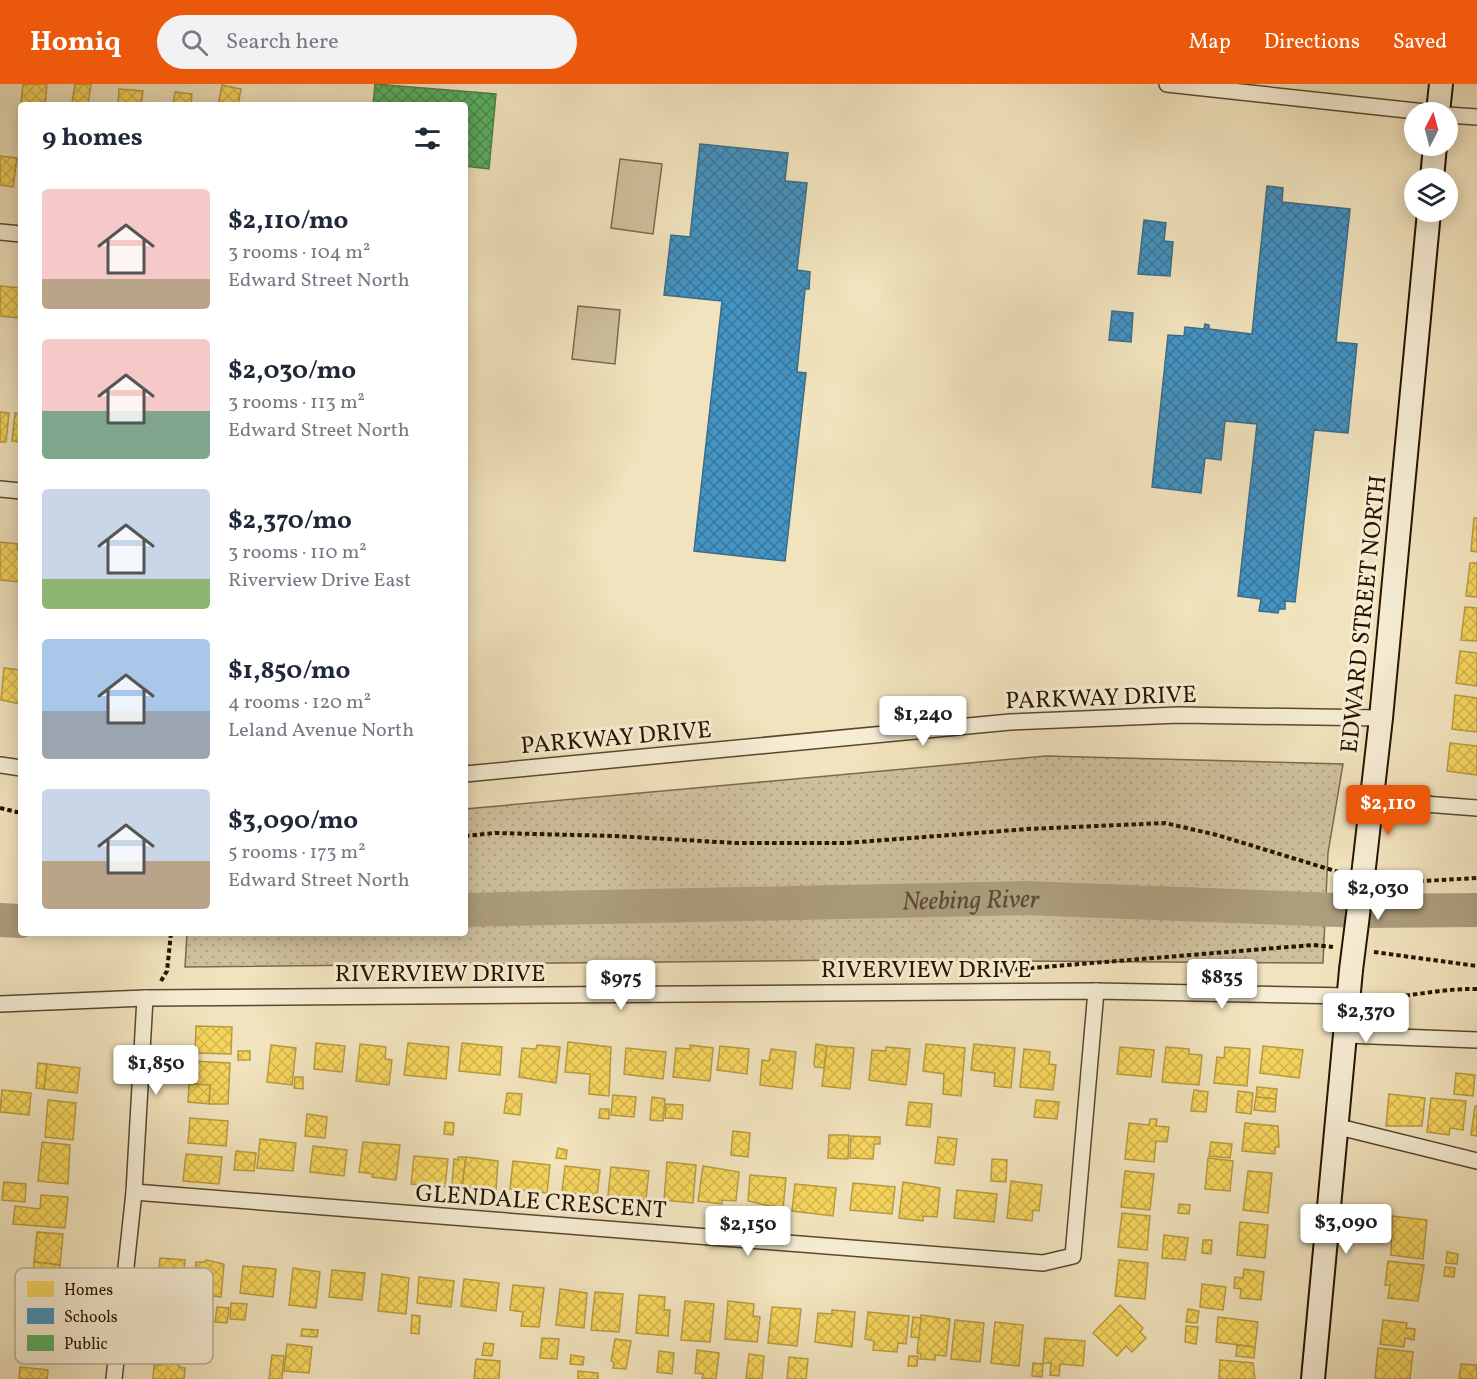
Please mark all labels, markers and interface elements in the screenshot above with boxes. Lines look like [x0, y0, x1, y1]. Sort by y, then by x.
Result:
search box [157, 15, 577, 69]
text: Homiq [30, 23, 121, 62]
icon: search [178, 26, 211, 59]
text: Search here [226, 27, 339, 58]
text: Map [1189, 28, 1231, 57]
text: Directions [1264, 28, 1360, 57]
text: Saved [1393, 28, 1447, 57]
north arrow [1404, 102, 1458, 156]
map controls [1404, 102, 1458, 222]
text: 9 homes [42, 120, 143, 156]
icon: filters [411, 122, 444, 155]
button: layers [1404, 168, 1458, 222]
text: $2,110/mo [228, 203, 348, 239]
icon: home [90, 213, 162, 285]
text: 3 rooms · 104 m² [228, 239, 370, 267]
text: Edward Street North [228, 267, 410, 295]
text: $2,030/mo [228, 353, 356, 389]
icon: home [90, 363, 162, 435]
text: 3 rooms · 113 m² [228, 389, 365, 417]
text: Edward Street North [228, 417, 410, 445]
street label: EDWARD STREET NORTH [1333, 474, 1396, 755]
text: $2,370/mo [228, 503, 352, 539]
icon: home [90, 513, 162, 585]
text: 3 rooms · 110 m² [228, 539, 367, 567]
text: Riverview Drive East [228, 567, 411, 595]
text: $1,850/mo [228, 653, 350, 689]
icon: home [90, 663, 162, 735]
street label: PARKWAY DRIVE [1005, 679, 1197, 719]
text: 4 rooms · 120 m² [228, 689, 371, 717]
pin: $1,240 [874, 696, 972, 747]
text: $1,240 [893, 701, 953, 729]
street label: PARKWAY DRIVE [519, 714, 713, 764]
text: Leland Avenue North [228, 717, 414, 745]
pin: $2,110 [1339, 785, 1437, 836]
text: $2,110 [1360, 790, 1416, 818]
text: $3,090/mo [228, 803, 358, 839]
icon: home [90, 813, 162, 885]
text: 5 rooms · 173 m² [228, 839, 366, 867]
text: Edward Street North [228, 867, 410, 895]
pin: $2,030 [1329, 870, 1427, 921]
text: $2,030 [1347, 875, 1409, 903]
water label: Neebing River [902, 882, 1041, 921]
street label: RIVERVIEW DRIVE [821, 954, 1031, 988]
street label: RIVERVIEW DRIVE [335, 958, 545, 992]
pin: $835 [1186, 959, 1258, 1010]
pin: $975 [585, 960, 657, 1011]
text: $835 [1201, 964, 1243, 992]
text: $975 [600, 965, 642, 993]
pin: $2,370 [1317, 993, 1415, 1044]
text: $2,370 [1337, 998, 1395, 1026]
pin: $1,850 [107, 1045, 205, 1096]
text: $1,850 [127, 1050, 185, 1078]
street label: GLENDALE CRESCENT [414, 1177, 668, 1229]
pin: $3,090 [1297, 1204, 1395, 1255]
pin: $2,150 [699, 1206, 797, 1257]
text: $3,090 [1314, 1209, 1378, 1237]
text: $2,150 [719, 1211, 777, 1239]
legend [15, 1268, 213, 1364]
text: Homes [64, 1280, 113, 1302]
text: Schools [64, 1307, 118, 1329]
text: Public [64, 1334, 108, 1356]

